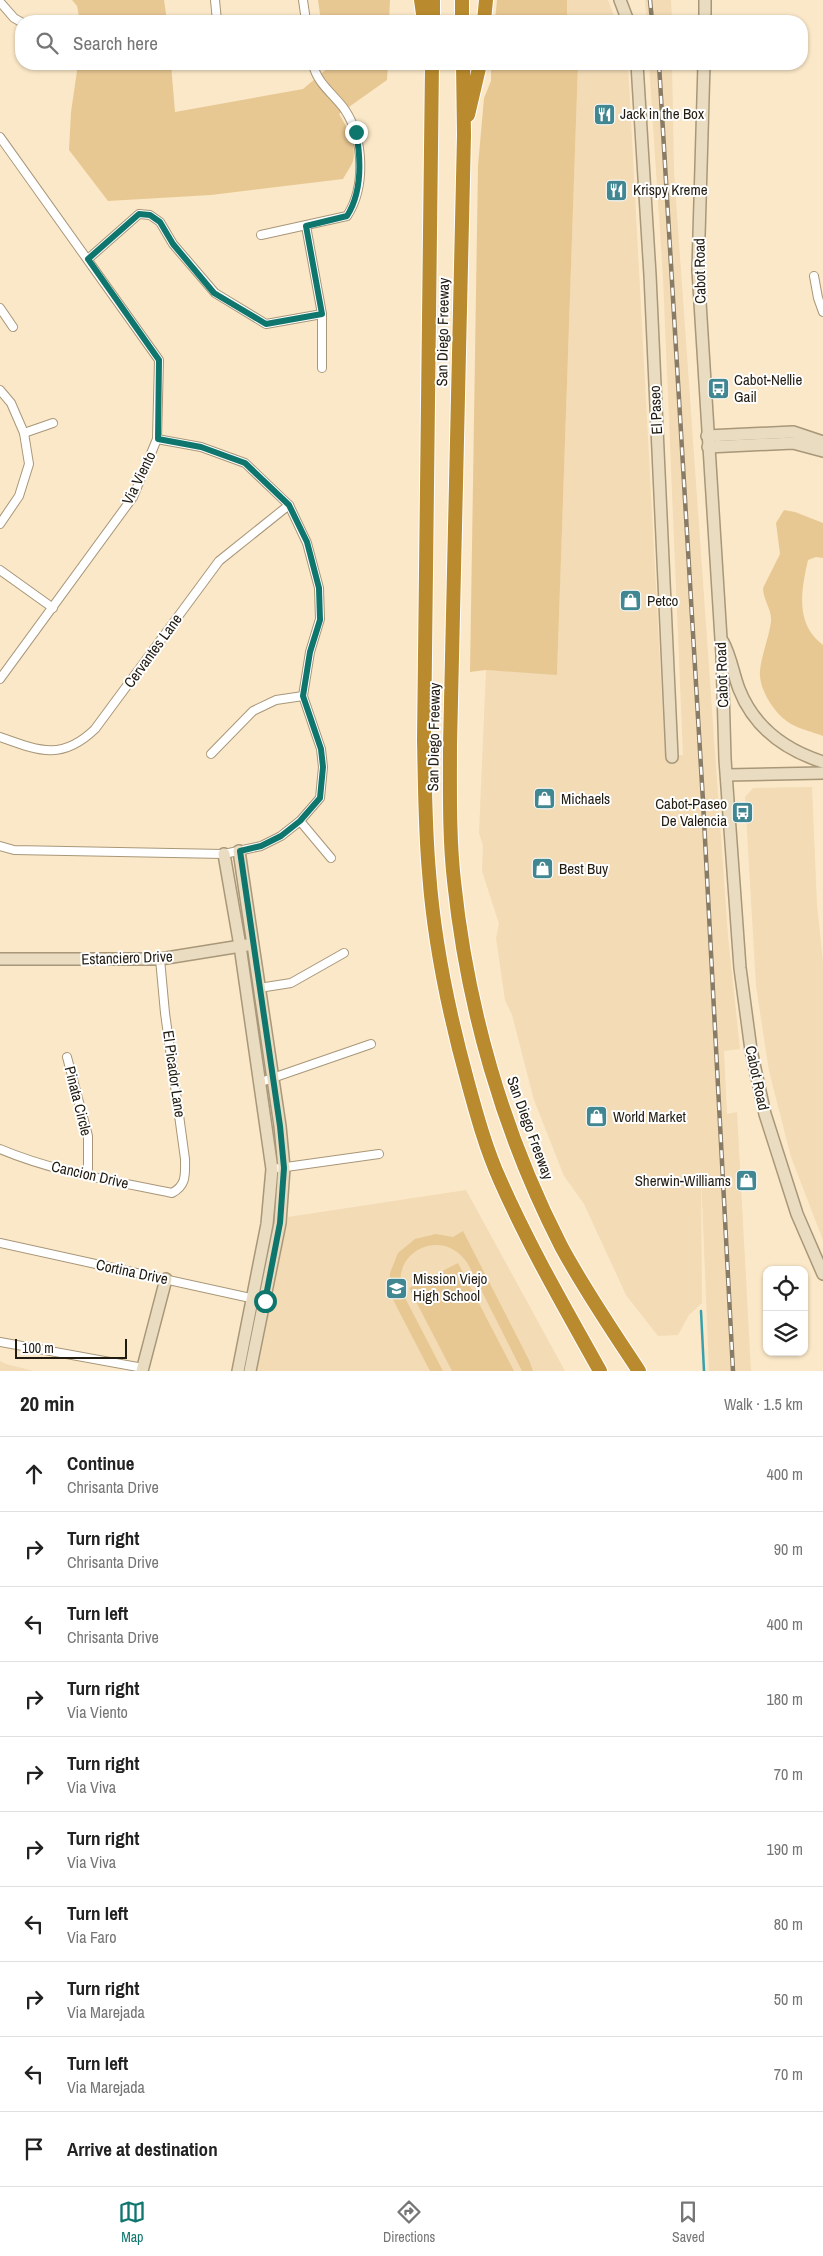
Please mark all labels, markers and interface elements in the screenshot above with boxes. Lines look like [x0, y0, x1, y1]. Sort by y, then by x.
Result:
search box [15, 15, 808, 70]
icon: search [33, 29, 61, 57]
text: Search here [73, 30, 158, 56]
restaurant icon: Jack in the Box [592, 102, 616, 126]
place label: Jack in the Box [620, 103, 705, 124]
route end [345, 121, 368, 144]
restaurant icon: Krispy Kreme [605, 178, 629, 202]
place label: Krispy Kreme [633, 179, 708, 200]
street label: Cabot Road [688, 238, 711, 304]
street label: San Diego Freeway [431, 277, 454, 387]
place label: Cabot-Nellie Gail [734, 369, 803, 407]
bus stop icon: Cabot-Nellie Gail [706, 377, 730, 401]
street label: El Paseo [644, 385, 667, 435]
street label: Via Viento [117, 447, 161, 508]
shop icon: Petco [619, 589, 643, 613]
place label: Petco [647, 590, 679, 611]
street label: Cervantes Lane [119, 609, 187, 692]
street label: Cabot Road [710, 642, 733, 708]
street label: San Diego Freeway [422, 682, 445, 792]
shop icon: Michaels [533, 787, 557, 811]
place label: Michaels [561, 788, 610, 809]
place label: Cabot-Paseo De Valencia [655, 793, 727, 831]
bus stop icon: Cabot-Paseo De Valencia [731, 801, 755, 825]
shop icon: Best Buy [531, 857, 555, 881]
place label: Best Buy [559, 858, 609, 879]
street label: Estanciero Drive [81, 945, 173, 970]
street label: El Picador Lane [158, 1029, 191, 1119]
street label: Cabot Road [740, 1044, 775, 1112]
street label: Pinata Circle [60, 1064, 97, 1138]
street label: San Diego Freeway [502, 1073, 559, 1183]
shop icon: World Market [585, 1105, 609, 1129]
place label: World Market [613, 1106, 686, 1127]
street label: Cancion Drive [49, 1155, 131, 1194]
shop icon: Sherwin-Williams [735, 1169, 759, 1193]
place label: Sherwin-Williams [635, 1170, 731, 1191]
street label: Cortina Drive [94, 1254, 170, 1289]
map controls [763, 1266, 808, 1356]
button: locate [763, 1266, 808, 1311]
place label: Mission Viejo High School [413, 1268, 487, 1306]
school or university icon: Mission Viejo High School [385, 1276, 409, 1300]
route start [254, 1290, 277, 1313]
button: layers [763, 1311, 808, 1356]
scale bar [15, 1336, 128, 1359]
text: 100 m [22, 1339, 54, 1357]
text: 20 min [20, 1389, 75, 1418]
text: Walk · 1.5 km [724, 1393, 803, 1415]
text: Continue [67, 1450, 135, 1476]
icon: ahead [20, 1460, 48, 1488]
text: 400 m [767, 1463, 803, 1485]
text: Chrisanta Drive [67, 1476, 159, 1498]
text: Turn right [67, 1525, 139, 1551]
icon: right [20, 1535, 48, 1563]
text: 90 m [774, 1538, 803, 1560]
text: Chrisanta Drive [67, 1551, 159, 1573]
text: Turn left [67, 1600, 128, 1626]
icon: left [20, 1610, 48, 1638]
text: 400 m [767, 1613, 803, 1635]
text: Chrisanta Drive [67, 1626, 159, 1648]
text: Turn right [67, 1675, 139, 1701]
icon: right [20, 1685, 48, 1713]
text: 180 m [767, 1688, 803, 1710]
text: Via Viento [67, 1701, 128, 1723]
text: Turn right [67, 1750, 139, 1776]
icon: right [20, 1760, 48, 1788]
text: 70 m [774, 1763, 803, 1785]
text: Via Viva [67, 1776, 116, 1798]
text: Turn right [67, 1825, 139, 1851]
icon: right [20, 1835, 48, 1863]
text: 190 m [767, 1838, 803, 1860]
text: Via Viva [67, 1851, 116, 1873]
text: Turn left [67, 1900, 128, 1926]
icon: left [20, 1910, 48, 1938]
text: 80 m [774, 1913, 803, 1935]
text: Via Faro [67, 1926, 116, 1948]
text: Turn right [67, 1975, 139, 2001]
icon: right [20, 1985, 48, 2013]
text: 50 m [774, 1988, 803, 2010]
text: Via Marejada [67, 2001, 145, 2023]
text: Turn left [67, 2050, 128, 2076]
icon: left [20, 2060, 48, 2088]
text: 70 m [774, 2063, 803, 2085]
text: Via Marejada [67, 2076, 145, 2098]
icon: arrive [20, 2135, 48, 2163]
text: Arrive at destination [67, 2136, 218, 2162]
tab: Map [118, 2198, 146, 2246]
tab: Directions [383, 2198, 435, 2246]
tab: Saved [672, 2198, 705, 2246]

